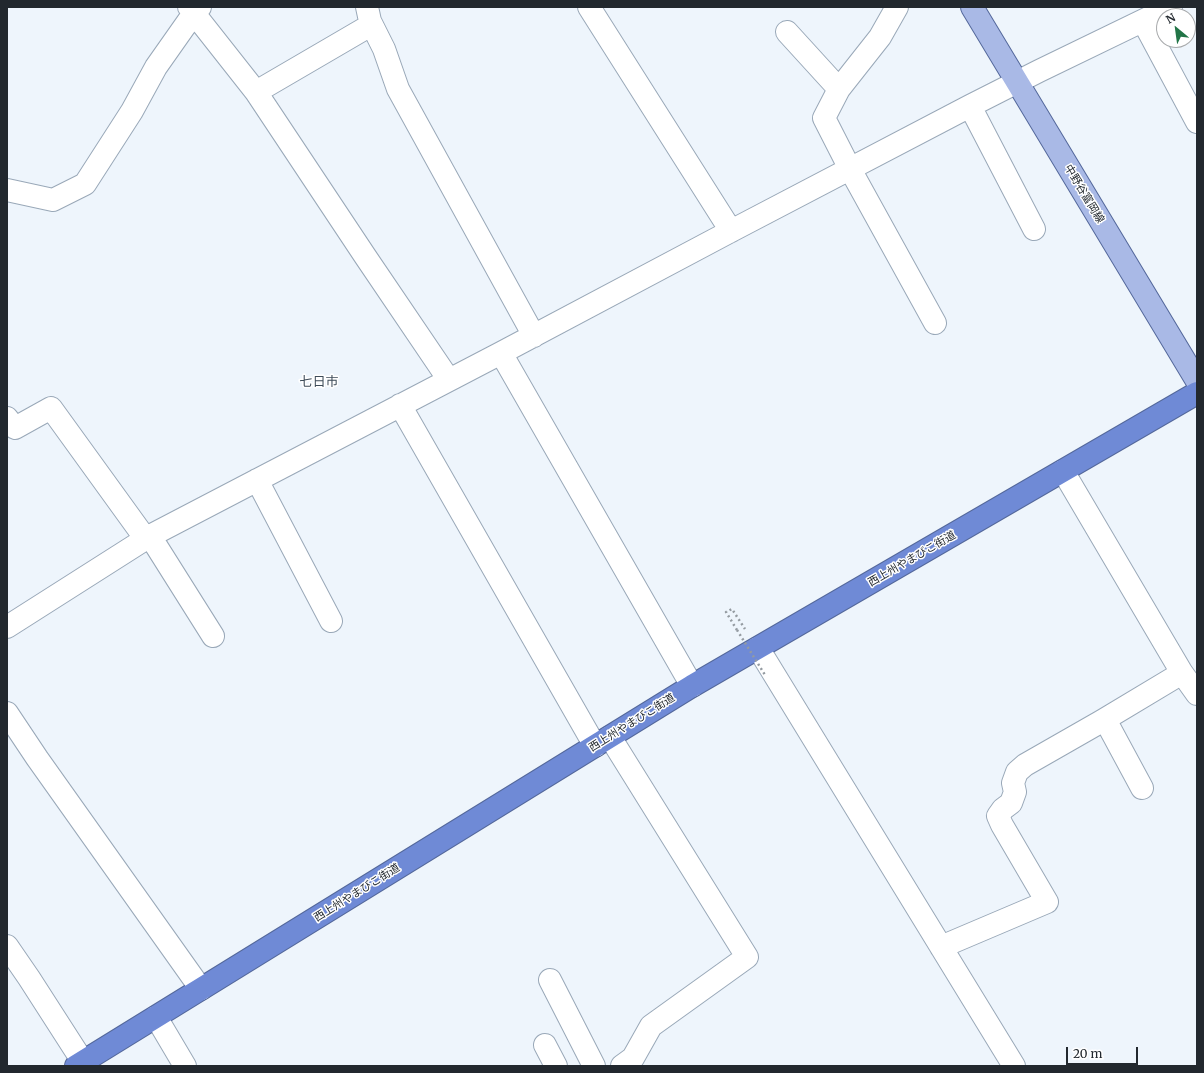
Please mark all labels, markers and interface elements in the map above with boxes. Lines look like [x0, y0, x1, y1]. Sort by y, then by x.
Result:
north arrow [1156, 8, 1196, 48]
text: N [1163, 10, 1178, 27]
street label: 中野谷富岡線 [1061, 162, 1107, 226]
district label: 七日市 [300, 374, 338, 390]
street label: 西上州やまびこ街道 [866, 529, 958, 589]
street label: 西上州やまびこ街道 [587, 691, 677, 755]
street label: 西上州やまびこ街道 [312, 861, 402, 925]
scale bar [1068, 1039, 1140, 1065]
text: 20 m [1073, 1046, 1102, 1061]

